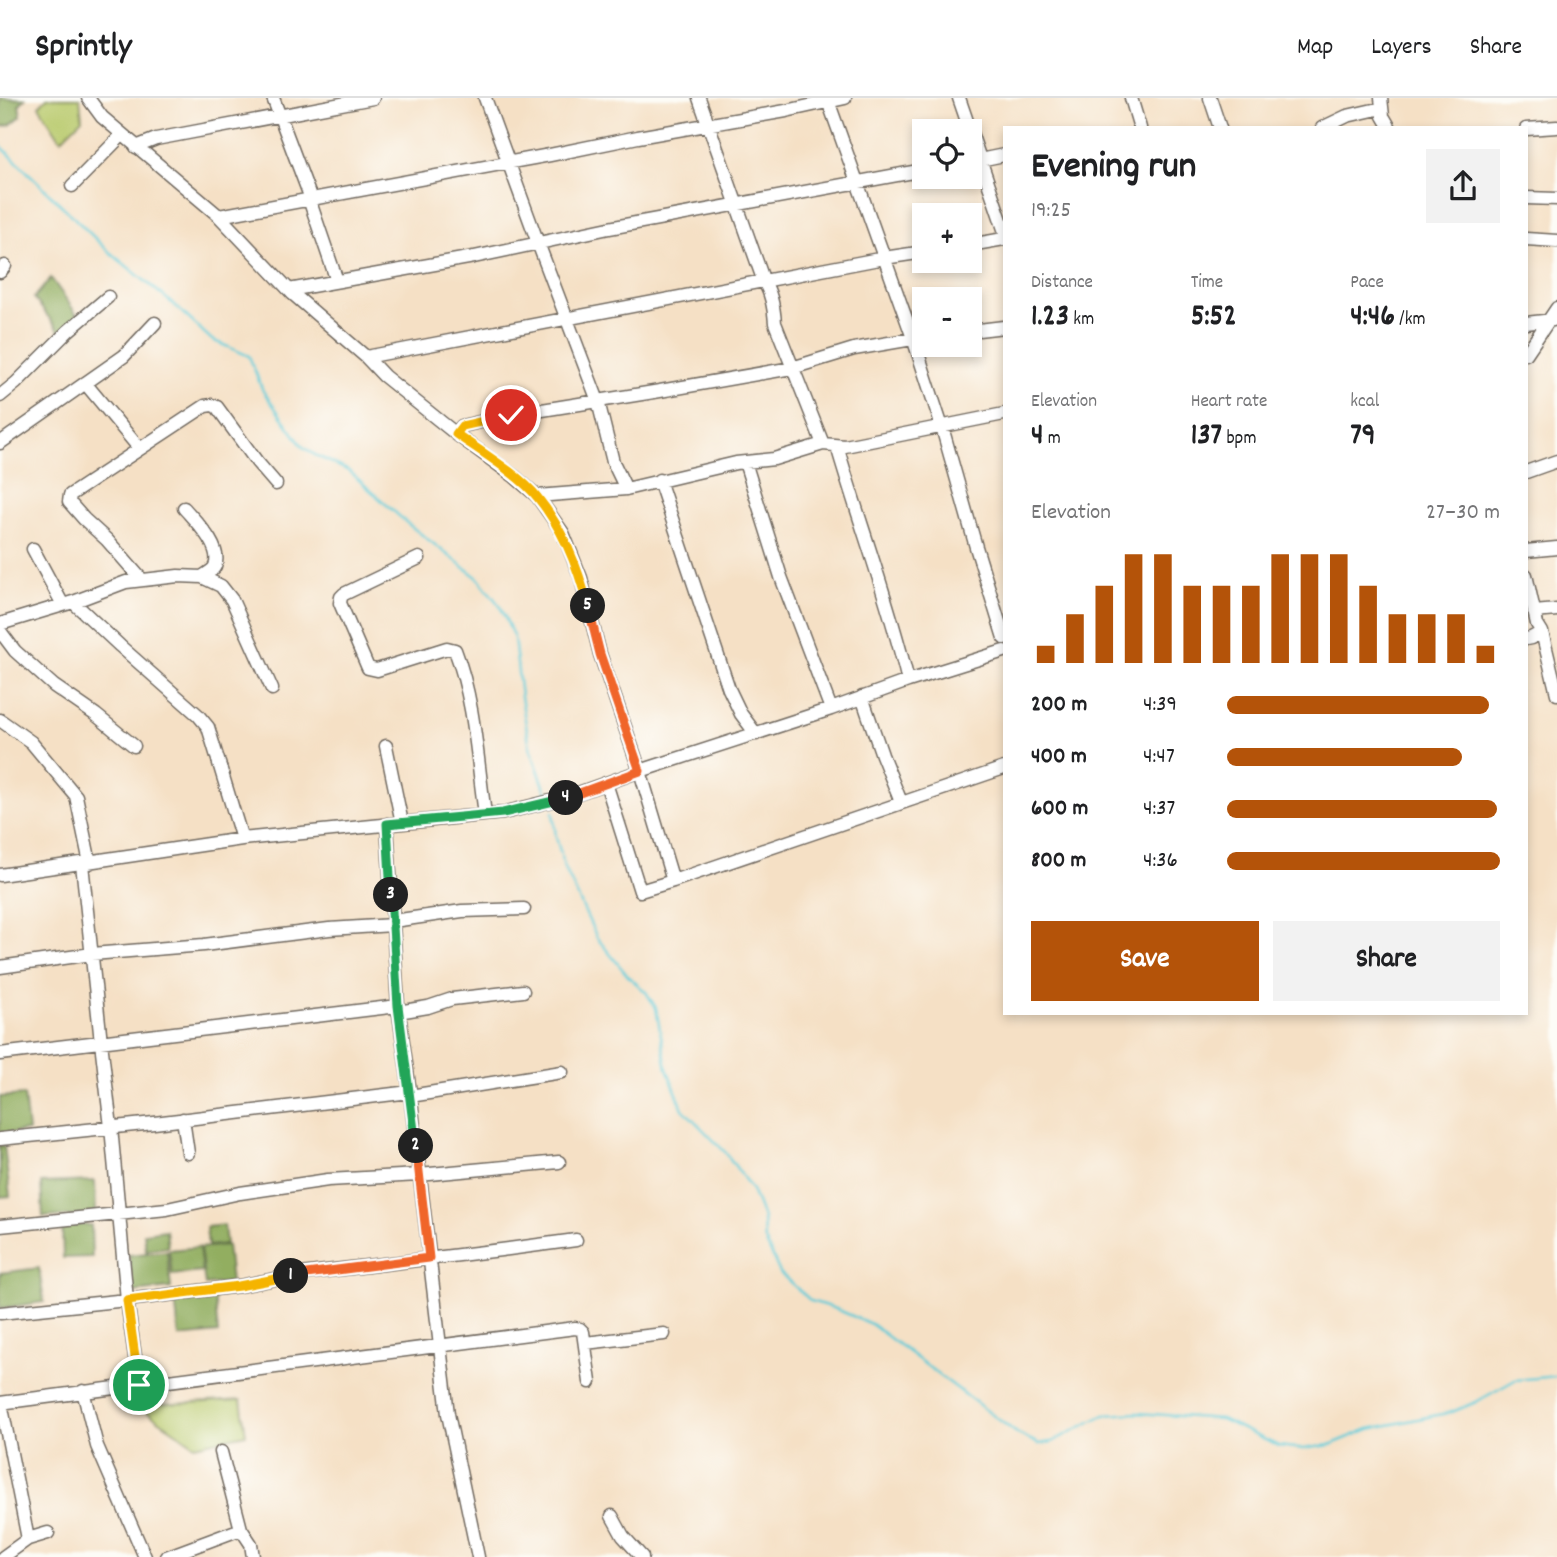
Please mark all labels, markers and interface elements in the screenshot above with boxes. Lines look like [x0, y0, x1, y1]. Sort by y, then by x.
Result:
text: Sprintly [35, 25, 132, 72]
text: Map [1297, 31, 1333, 65]
text: Layers [1371, 31, 1432, 65]
text: Share [1470, 31, 1522, 65]
map controls [912, 119, 982, 357]
button: locate [912, 119, 982, 189]
text: Evening run [1031, 141, 1196, 196]
button: share [1426, 149, 1500, 223]
text: 19:25 [1031, 195, 1071, 228]
button: + [912, 203, 982, 273]
text: Distance [1031, 270, 1093, 297]
text: Time [1191, 270, 1223, 297]
text: Pace [1350, 270, 1384, 297]
button: − [912, 287, 982, 357]
text: 1.23 [1031, 297, 1069, 340]
text: 5:52 [1191, 297, 1237, 340]
text: 4:46 [1350, 297, 1395, 340]
text: km [1069, 307, 1094, 334]
text: /km [1395, 307, 1426, 334]
pin [481, 385, 541, 445]
text: Elevation [1031, 389, 1097, 416]
text: Heart rate [1191, 389, 1267, 416]
text: kcal [1350, 389, 1379, 416]
icon: check [492, 396, 530, 434]
text: 4 [1031, 416, 1043, 459]
text: 137 [1191, 416, 1222, 459]
text: 79 [1350, 416, 1376, 459]
text: m [1043, 426, 1061, 453]
text: bpm [1222, 426, 1256, 453]
text: Elevation [1031, 497, 1111, 530]
text: 27–30 m [1426, 497, 1500, 530]
pin: 5 [570, 588, 606, 624]
text: 5 [583, 592, 592, 619]
text: 200 m [1031, 689, 1087, 722]
text: 4:39 [1143, 689, 1177, 722]
text: 400 m [1031, 741, 1087, 774]
text: 4:47 [1143, 741, 1175, 774]
pin: 4 [548, 780, 584, 816]
text: 4 [562, 784, 569, 811]
text: 600 m [1031, 793, 1088, 826]
text: 4:37 [1143, 793, 1175, 826]
text: 800 m [1031, 845, 1086, 878]
text: 4:36 [1143, 845, 1178, 878]
pin: 3 [374, 878, 408, 912]
text: 3 [386, 881, 395, 908]
button: Save [1031, 921, 1259, 1001]
button: Share [1273, 921, 1500, 1001]
pin: 2 [398, 1128, 434, 1164]
text: 2 [411, 1132, 420, 1159]
pin: 1 [274, 1258, 308, 1294]
text: 1 [288, 1262, 293, 1289]
pin [109, 1355, 169, 1415]
icon: arrive [120, 1366, 158, 1404]

